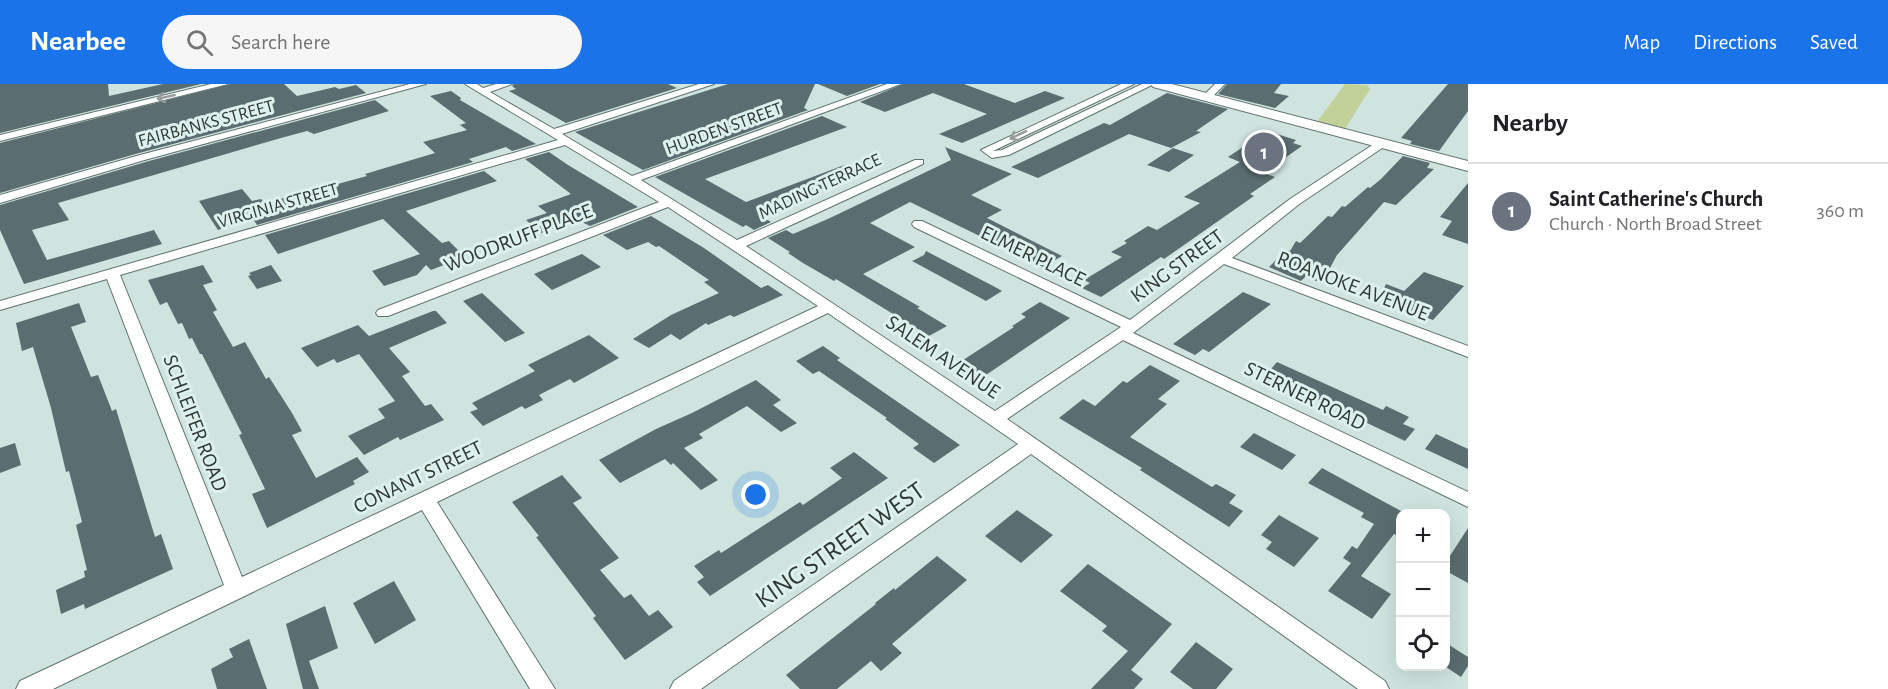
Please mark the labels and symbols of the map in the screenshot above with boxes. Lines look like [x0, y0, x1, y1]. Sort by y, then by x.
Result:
one-way arrow [157, 92, 177, 103]
street label: FAIRBANKS STREET [136, 97, 276, 151]
street label: HURDEN STREET [663, 100, 785, 158]
one-way arrow [1010, 129, 1028, 141]
pin: 1 [1244, 130, 1284, 174]
street label: MADING TERRACE [756, 151, 884, 223]
street label: VIRGINIA STREET [216, 180, 340, 232]
street label: WOODRUFF PLACE [441, 200, 595, 276]
street label: ELMER PLACE [978, 222, 1088, 290]
street label: KING STREET [1127, 225, 1227, 307]
street label: ROANOKE AVENUE [1274, 247, 1432, 325]
street label: SALEM AVENUE [882, 311, 1004, 403]
street label: SCHLEIFER ROAD [159, 352, 231, 494]
street label: STERNER ROAD [1241, 358, 1369, 434]
street label: CONANT STREET [350, 437, 486, 517]
street label: KING STREET WEST [751, 477, 930, 613]
your location [741, 480, 770, 509]

